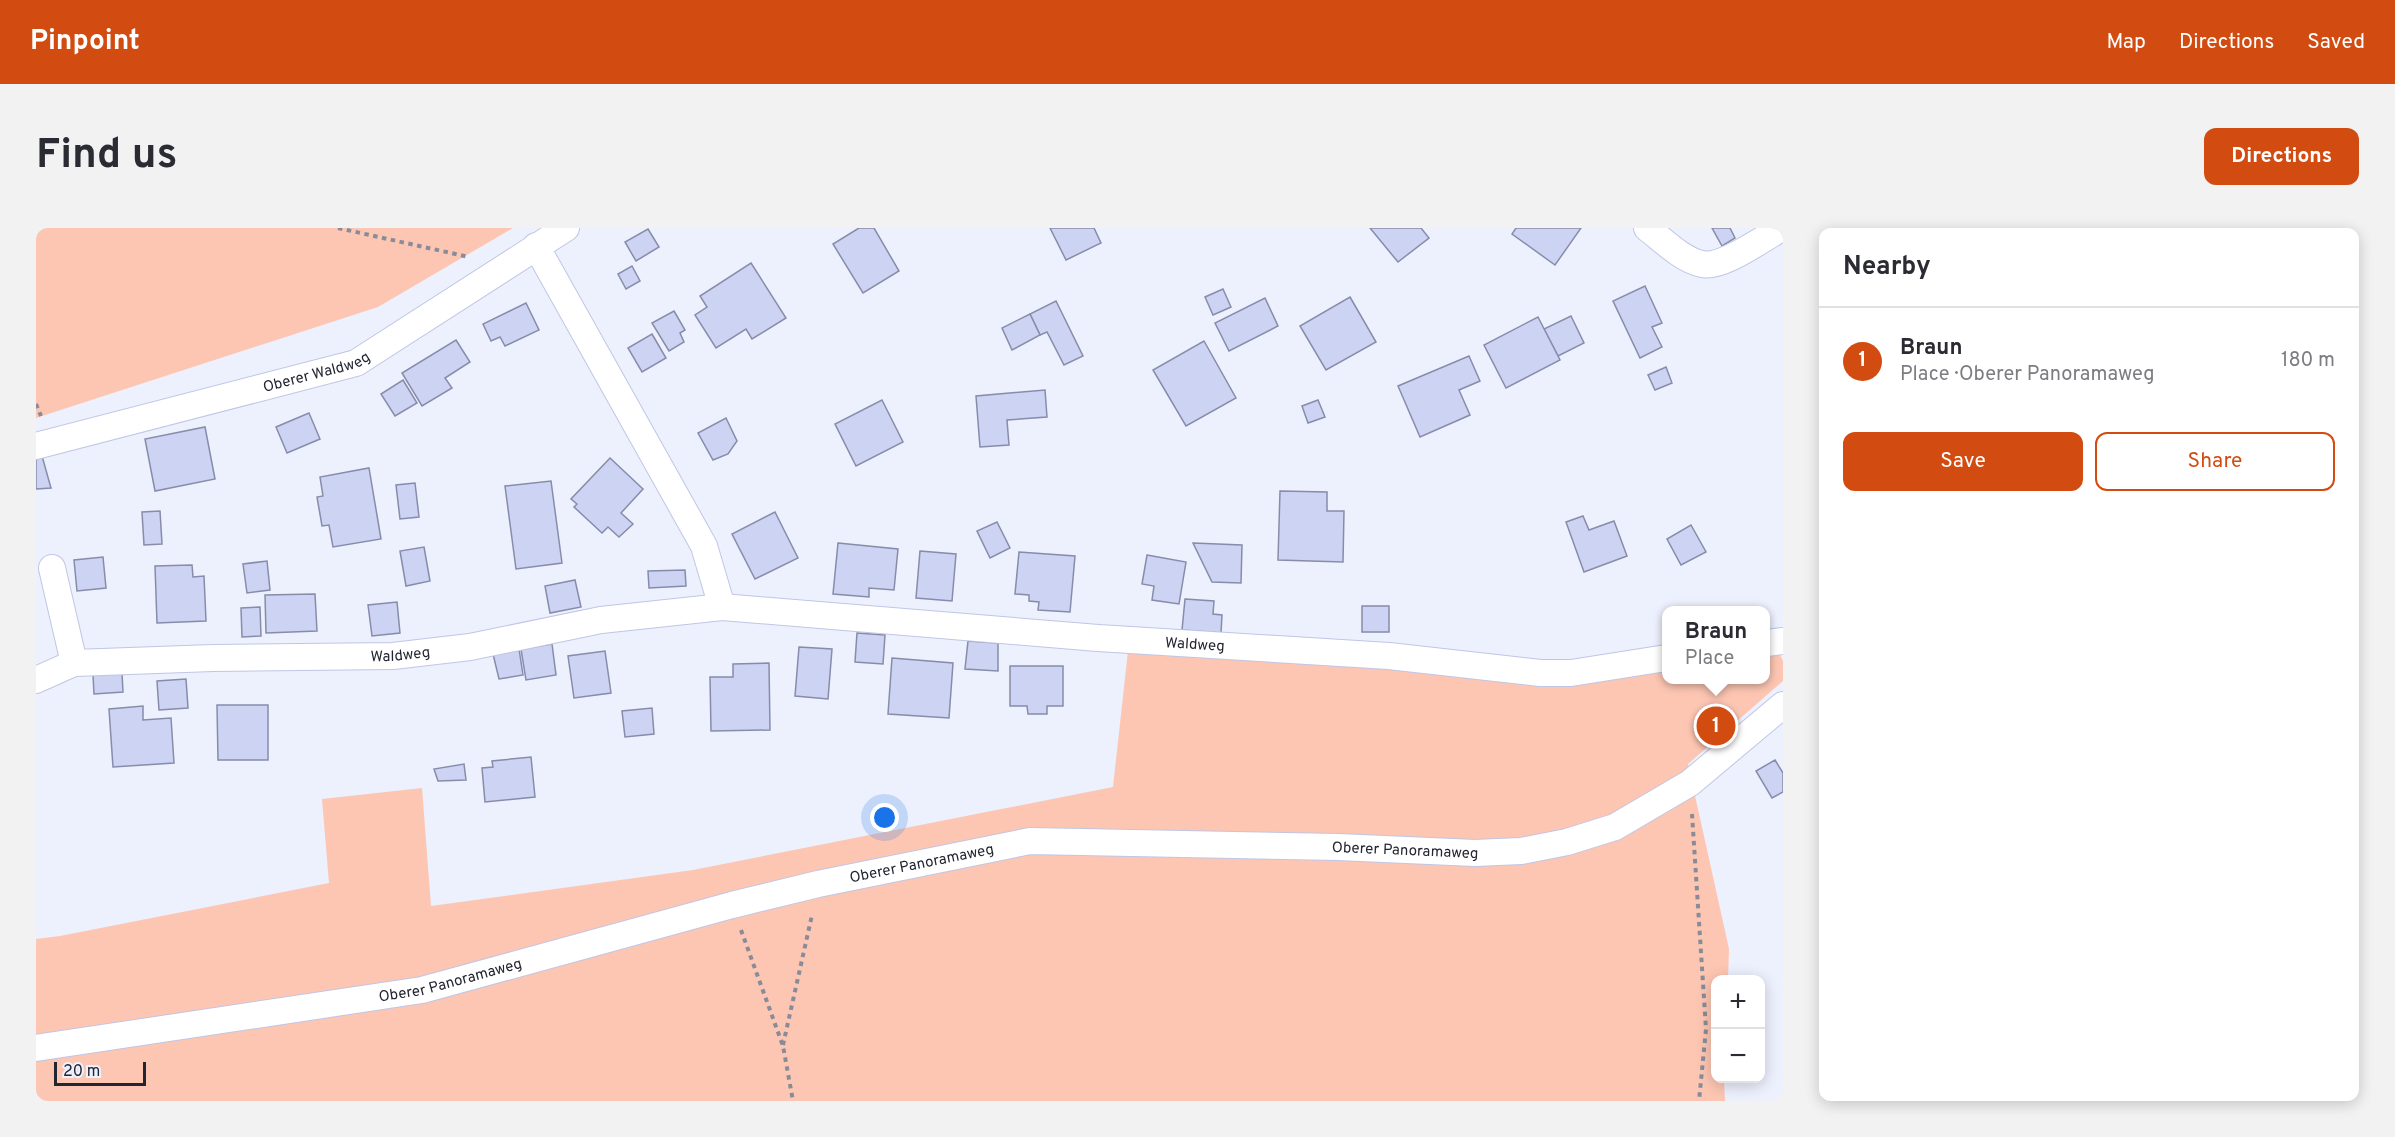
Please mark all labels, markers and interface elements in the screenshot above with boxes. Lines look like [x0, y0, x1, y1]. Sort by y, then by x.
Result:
text: Pinpoint [30, 24, 140, 60]
text: Map [2106, 29, 2146, 56]
text: Directions [2179, 29, 2274, 56]
text: Saved [2307, 29, 2365, 56]
button: Directions [2204, 128, 2359, 185]
text: Find us [36, 130, 177, 183]
text: Nearby [1843, 251, 1931, 284]
text: Braun [1900, 335, 1962, 362]
street label: Oberer Waldweg [261, 348, 374, 398]
text: 1 [1859, 348, 1867, 374]
text: 180 m [2281, 348, 2335, 374]
text: Place · Oberer Panoramaweg [1900, 362, 2154, 388]
button: Save [1843, 432, 2083, 491]
button: Share [2095, 432, 2335, 491]
popup [1662, 606, 1770, 684]
text: Braun [1685, 619, 1747, 646]
street label: Waldweg [1164, 634, 1225, 657]
street label: Waldweg [370, 644, 431, 667]
text: Place [1685, 646, 1734, 672]
pin: 1 [1696, 704, 1736, 748]
your location [870, 803, 899, 832]
street label: Oberer Panoramaweg [1332, 839, 1479, 864]
street label: Oberer Panoramaweg [848, 841, 996, 888]
street label: Oberer Panoramaweg [378, 955, 524, 1007]
map controls [1711, 975, 1765, 1083]
button: + [1711, 975, 1765, 1029]
button: − [1711, 1029, 1765, 1083]
scale bar [54, 1059, 146, 1086]
text: 20 m [63, 1062, 100, 1082]

